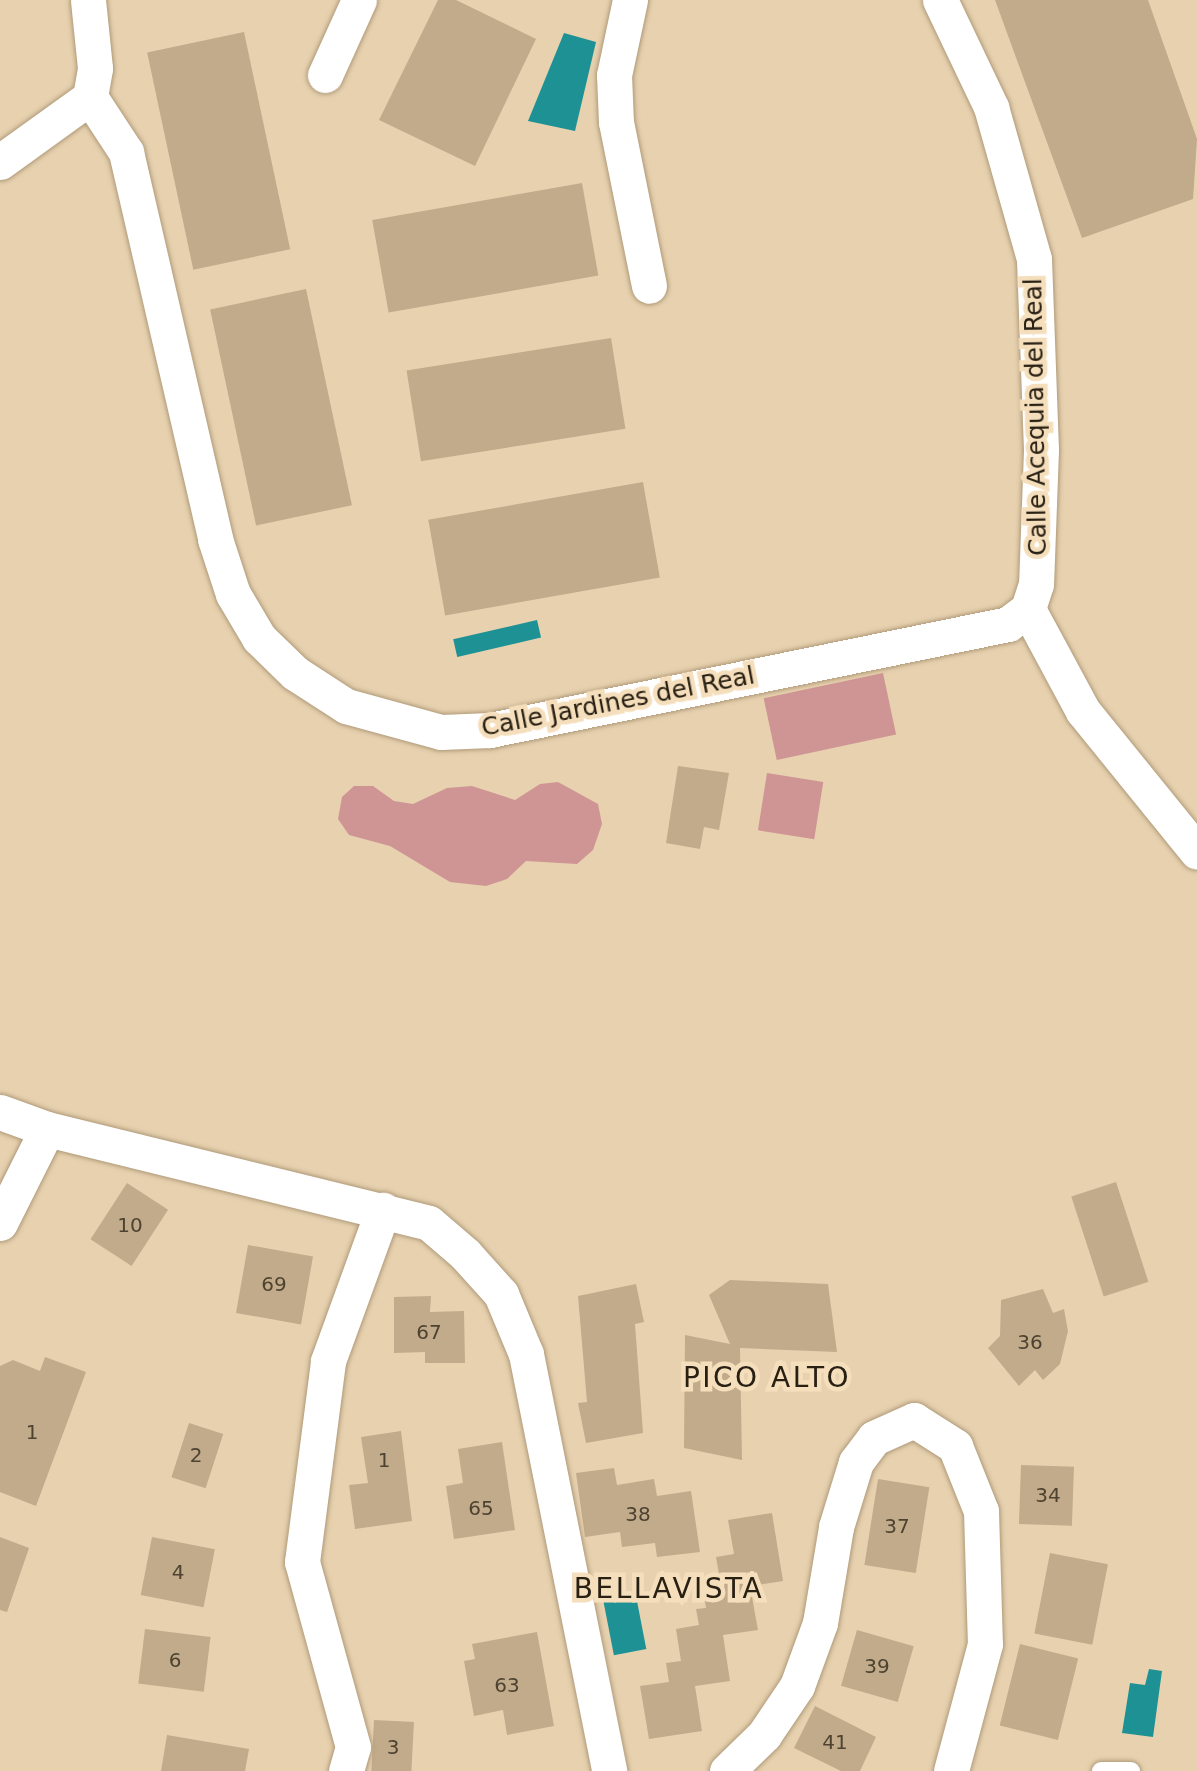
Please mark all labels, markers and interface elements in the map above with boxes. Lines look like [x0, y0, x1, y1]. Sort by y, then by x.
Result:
street label: Calle Acequia del Real [1019, 278, 1053, 556]
street label: Calle Jardines del Real [479, 661, 757, 743]
house number: 10 [117, 1213, 143, 1237]
house number: 69 [261, 1272, 287, 1296]
house number: 67 [416, 1320, 442, 1344]
house number: 36 [1017, 1330, 1043, 1354]
district label: PICO ALTO [683, 1361, 851, 1395]
house number: 1 [26, 1420, 38, 1444]
house number: 2 [190, 1443, 202, 1467]
house number: 1 [378, 1448, 390, 1472]
house number: 34 [1035, 1483, 1061, 1507]
house number: 65 [468, 1496, 494, 1520]
house number: 38 [625, 1502, 651, 1526]
house number: 37 [884, 1514, 910, 1538]
house number: 4 [172, 1560, 184, 1584]
district label: BELLAVISTA [574, 1572, 764, 1606]
house number: 6 [169, 1648, 181, 1672]
house number: 39 [864, 1654, 890, 1678]
house number: 63 [494, 1673, 520, 1697]
house number: 41 [822, 1730, 848, 1754]
house number: 3 [387, 1735, 399, 1759]

